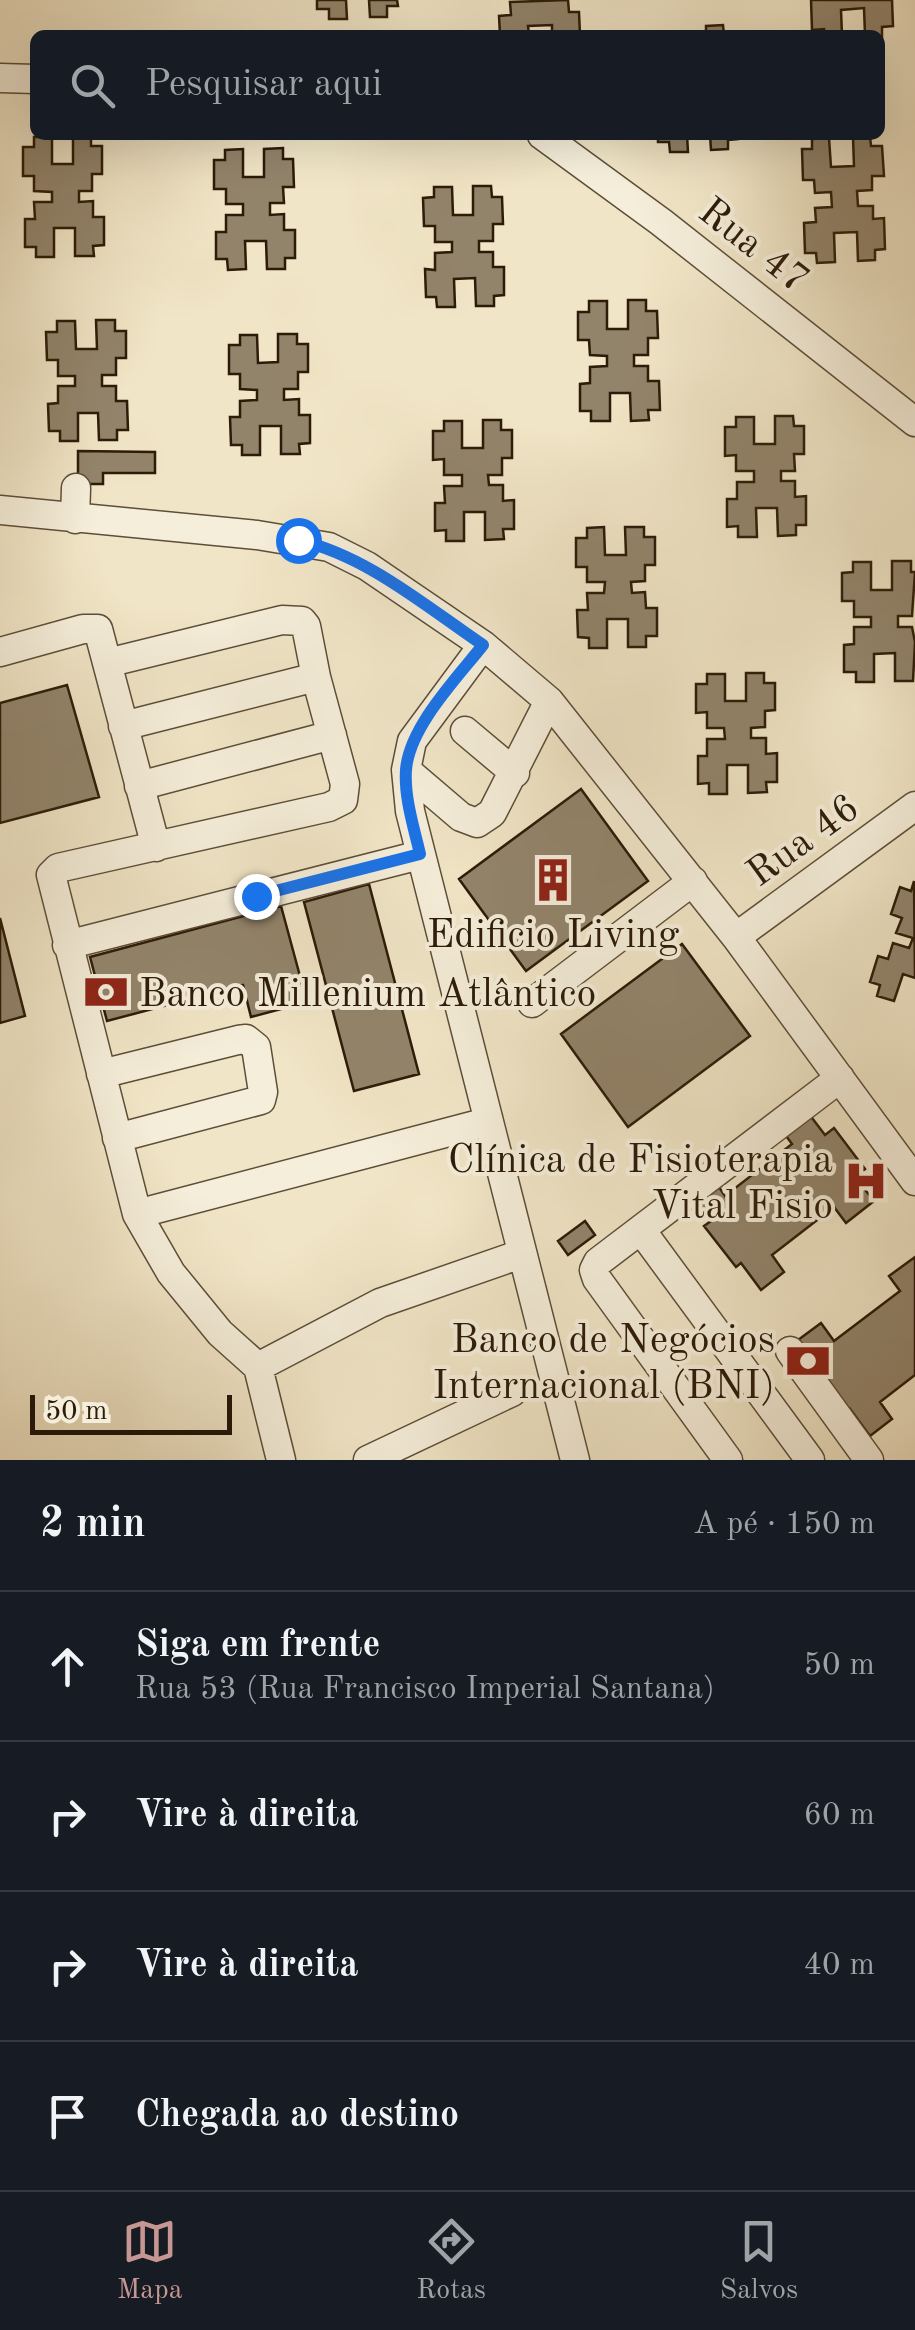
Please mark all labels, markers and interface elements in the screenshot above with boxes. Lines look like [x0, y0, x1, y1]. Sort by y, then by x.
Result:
search box [30, 30, 885, 140]
icon: search [65, 58, 120, 113]
text: Pesquisar aqui [145, 66, 382, 104]
street label: Rua 47 [690, 192, 815, 302]
route start [276, 518, 322, 564]
street label: Rua 46 [741, 789, 868, 896]
building icon: Edificio Living [529, 856, 577, 904]
route end [234, 874, 280, 920]
place label: Edificio Living [427, 917, 680, 957]
bank icon: Banco Millenium Atlântico [82, 968, 130, 1016]
place label: Banco Millenium Atlântico [139, 976, 596, 1016]
place label: Clínica de Fisioterapia Vital Fisio [448, 1142, 833, 1228]
hospital icon: Clínica de Fisioterapia Vital Fisio [842, 1157, 890, 1205]
place label: Banco de Negócios Internacional (BNI) [432, 1322, 775, 1408]
bank icon: Banco de Negócios Internacional (BNI) [784, 1337, 832, 1385]
scale bar [30, 1390, 232, 1434]
text: 50 m [45, 1398, 108, 1426]
text: 2 min [40, 1504, 146, 1546]
text: A pé · 150 m [693, 1509, 875, 1541]
text: Siga em frente [135, 1627, 380, 1665]
icon: ahead [40, 1639, 95, 1694]
text: 50 m [804, 1650, 875, 1682]
text: Rua 53 (Rua Francisco Imperial Santana) [135, 1674, 715, 1706]
icon: right [40, 1789, 95, 1844]
text: Vire à direita [135, 1797, 359, 1835]
text: 60 m [804, 1800, 875, 1832]
icon: right [40, 1939, 95, 1994]
text: Vire à direita [135, 1947, 359, 1985]
text: 40 m [804, 1950, 875, 1982]
icon: arrive [40, 2089, 95, 2144]
text: Chegada ao destino [135, 2097, 459, 2135]
tab: Mapa [117, 2214, 183, 2309]
tab: Rotas [416, 2214, 486, 2309]
tab: Salvos [720, 2214, 798, 2309]

